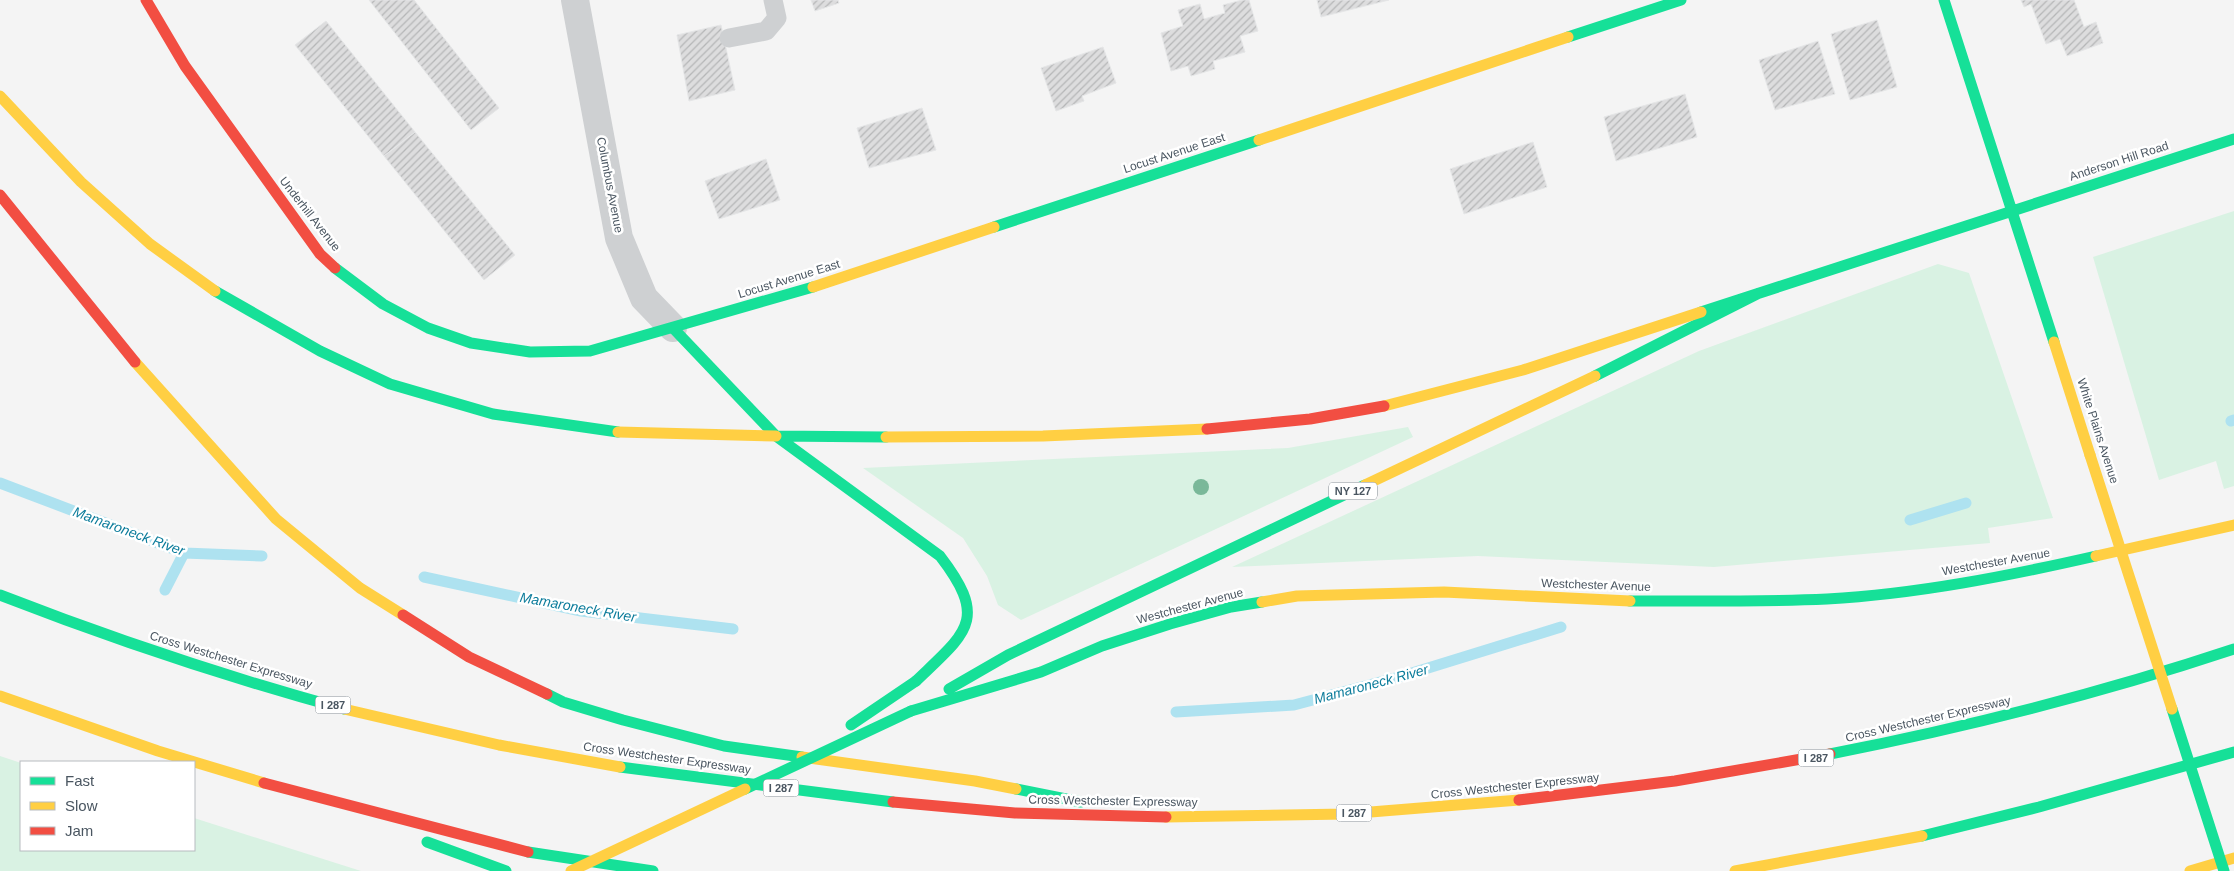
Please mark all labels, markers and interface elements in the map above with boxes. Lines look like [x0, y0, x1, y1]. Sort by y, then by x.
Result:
street label: Locust Avenue East [1121, 130, 1227, 176]
street label: Columbus Avenue [594, 136, 626, 234]
street label: Anderson Hill Road [2068, 138, 2170, 184]
street label: Underhill Avenue [277, 174, 344, 254]
street label: Locust Avenue East [736, 257, 842, 301]
street label: White Plains Avenue [2074, 377, 2122, 486]
road number: NY 127 [1329, 482, 1377, 500]
water label: Mamaroneck River [71, 503, 188, 559]
street label: Westchester Avenue [1941, 546, 2052, 578]
street label: Westchester Avenue [1541, 576, 1651, 594]
street label: Westchester Avenue [1135, 585, 1245, 627]
water label: Mamaroneck River [519, 589, 639, 625]
street label: Cross Westchester Expressway [148, 629, 314, 691]
water label: Mamaroneck River [1312, 661, 1431, 707]
street label: Cross Westchester Expressway [1844, 693, 2012, 745]
road number: I 287 [316, 696, 350, 714]
street label: Cross Westchester Expressway [582, 739, 752, 777]
road number: I 287 [1798, 750, 1834, 766]
legend [20, 761, 195, 851]
street label: Cross Westchester Expressway [1430, 770, 1600, 802]
text: Fast [65, 772, 95, 789]
road number: I 287 [764, 780, 798, 796]
street label: Cross Westchester Expressway [1028, 793, 1198, 809]
text: Slow [65, 797, 98, 814]
road number: I 287 [1336, 804, 1372, 821]
text: Jam [65, 822, 93, 839]

